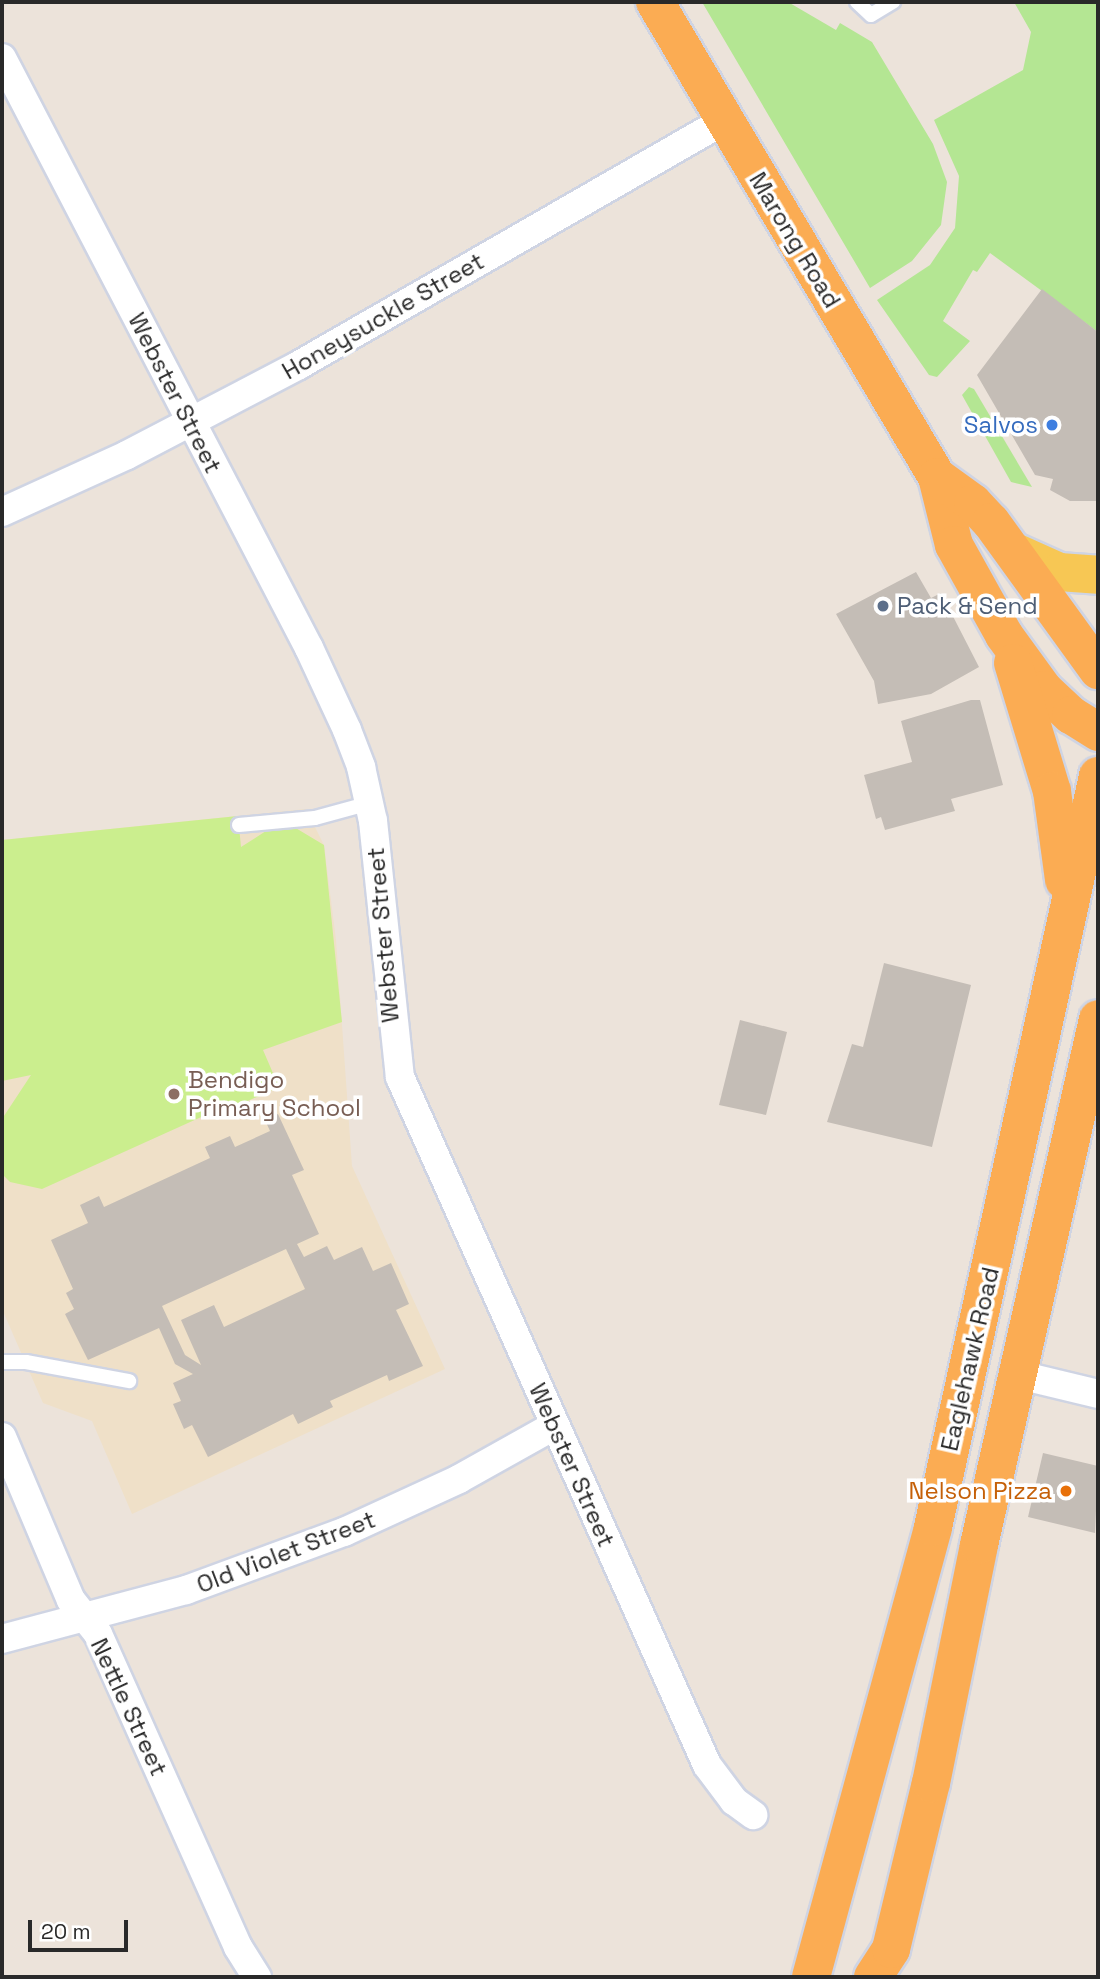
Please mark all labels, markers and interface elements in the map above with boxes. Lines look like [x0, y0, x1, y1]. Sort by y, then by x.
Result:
street label: Marong Road [743, 167, 847, 313]
street label: Honeysuckle Street [277, 246, 489, 386]
street label: Webster Street [122, 308, 228, 478]
place label: Salvos [964, 411, 1038, 439]
marker: Salvos [1044, 417, 1060, 433]
place label: Pack & Send [897, 592, 1038, 620]
marker: Pack & Send [875, 598, 891, 614]
street label: Webster Street [361, 846, 405, 1024]
place label: Bendigo Primary School [188, 1066, 361, 1122]
marker: Bendigo Primary School [166, 1086, 182, 1102]
street label: Eaglehawk Road [935, 1264, 1005, 1454]
street label: Webster Street [523, 1379, 621, 1551]
place label: Nelson Pizza [909, 1477, 1052, 1505]
marker: Nelson Pizza [1058, 1483, 1074, 1499]
street label: Old Violet Street [192, 1505, 380, 1599]
street label: Nettle Street [85, 1634, 173, 1780]
scale bar [32, 1906, 131, 1950]
text: 20 m [41, 1918, 91, 1945]

